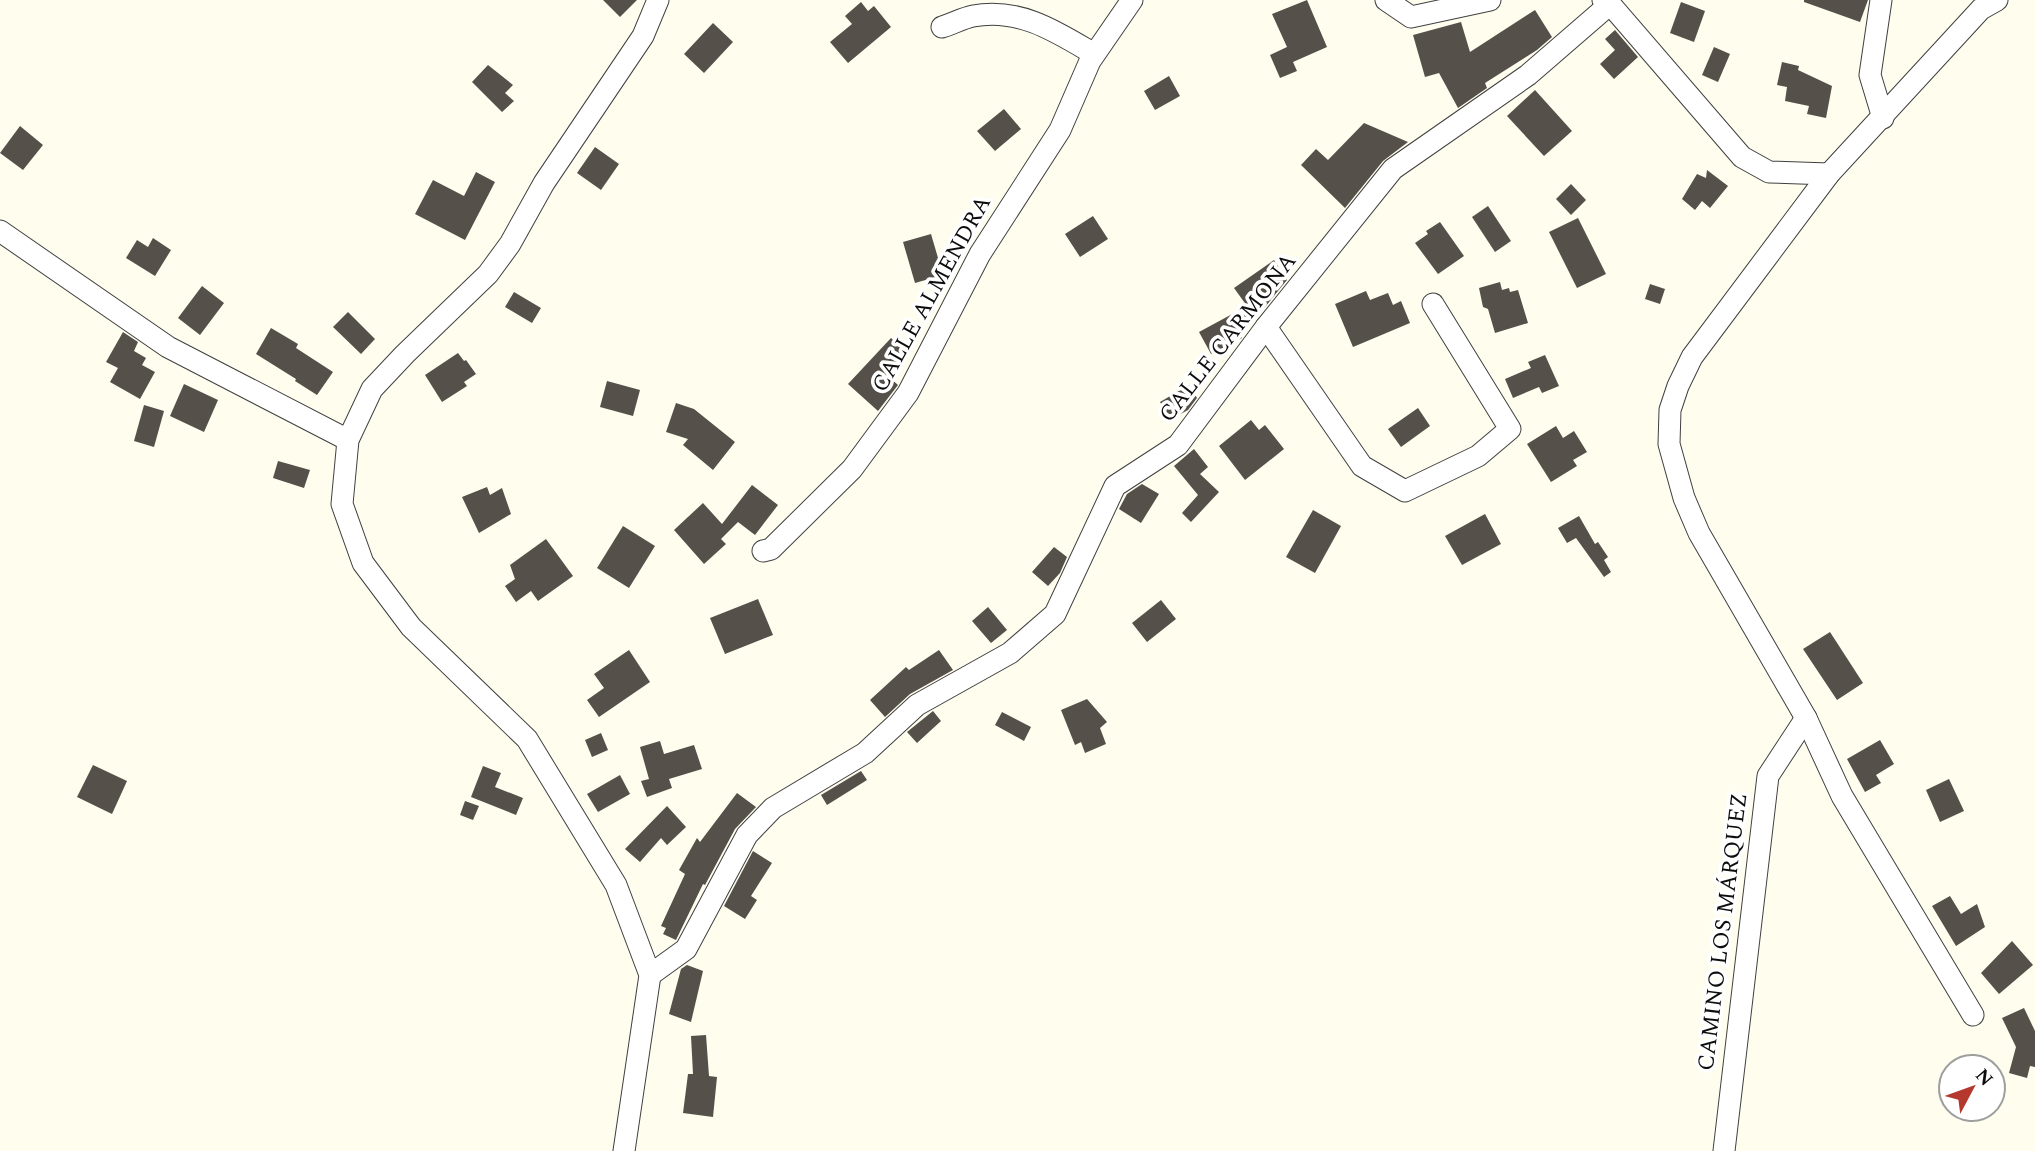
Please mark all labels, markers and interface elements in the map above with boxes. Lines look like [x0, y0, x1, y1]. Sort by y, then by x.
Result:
street label: CALLE ALMENDRA [863, 189, 1001, 399]
street label: CALLE CARMONA [1150, 246, 1306, 430]
street label: CAMINO LOS MÁRQUEZ [1689, 791, 1757, 1073]
north arrow [1937, 1053, 2007, 1123]
text: N [1968, 1062, 2000, 1093]

